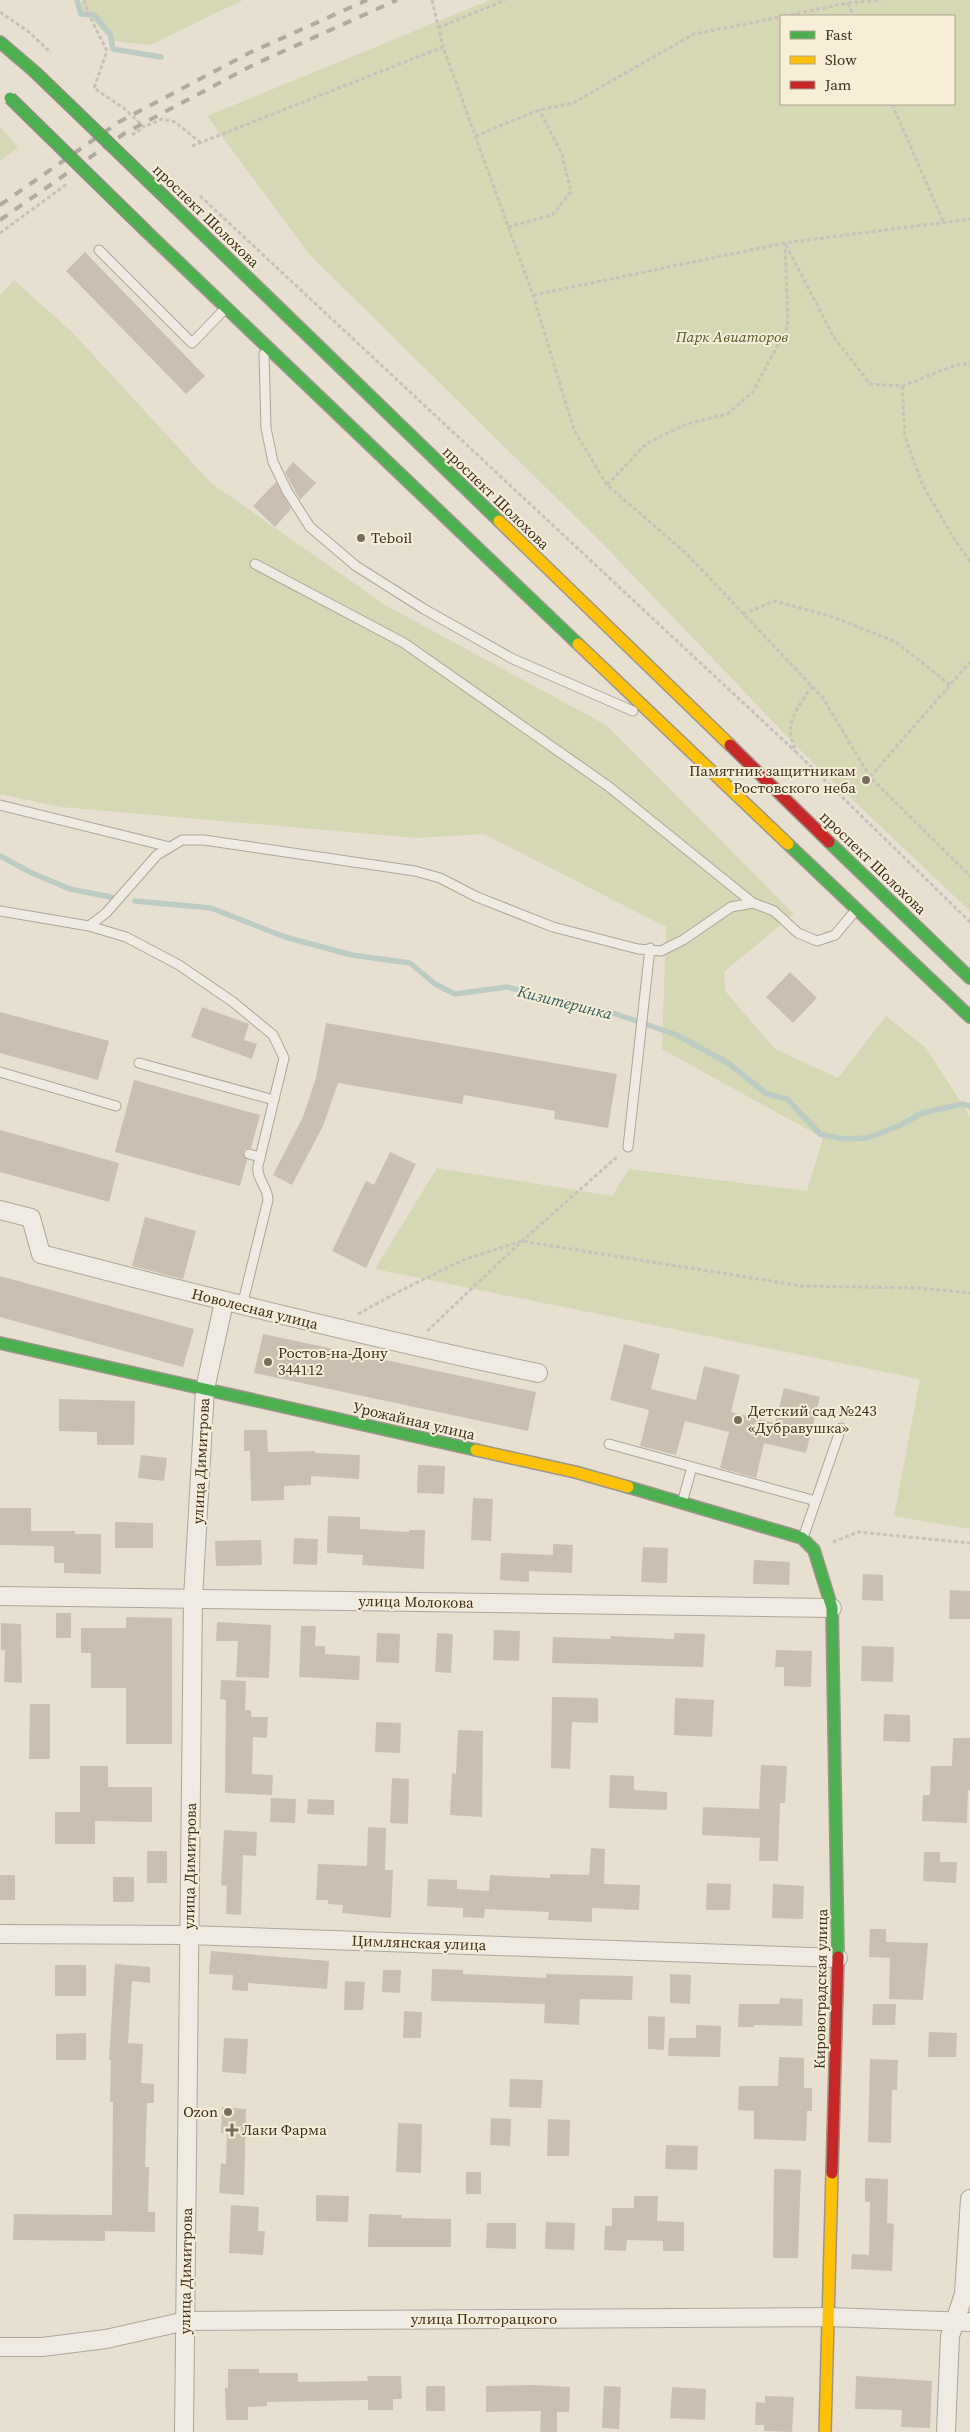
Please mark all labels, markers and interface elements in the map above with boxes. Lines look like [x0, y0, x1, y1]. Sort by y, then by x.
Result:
legend [780, 15, 955, 105]
text: Fast [825, 24, 852, 45]
text: Slow [825, 49, 857, 70]
text: Jam [824, 74, 852, 95]
street label: проспект Шолохова [148, 159, 265, 272]
park label: Парк Авиаторов [675, 326, 788, 347]
street label: проспект Шолохова [438, 441, 555, 554]
place label: Teboil [371, 527, 413, 548]
marker: Teboil [355, 532, 367, 544]
place label: Памятник защитникам Ростовского неба [689, 760, 856, 798]
marker: Памятник защитникам Ростовского неба [860, 774, 872, 786]
street label: проспект Шолохова [815, 806, 932, 919]
water label: Кизитеринка [514, 979, 615, 1025]
street label: Новолесная улица [190, 1283, 321, 1334]
place label: Ростов-на-Дону 344112 [278, 1342, 388, 1380]
marker: Ростов-на-Дону 344112 [262, 1356, 274, 1368]
street label: Урожайная улица [351, 1396, 478, 1445]
street label: улица Димитрова [187, 1397, 214, 1525]
place label: Детский сад №243 «Дубравушка» [748, 1400, 877, 1438]
marker: Детский сад №243 «Дубравушка» [732, 1414, 744, 1426]
street label: улица Молокова [358, 1590, 474, 1613]
street label: улица Димитрова [178, 1802, 201, 1930]
street label: Кировоградская улица [809, 1908, 832, 2069]
street label: Цимлянская улица [351, 1930, 487, 1955]
place label: Ozon [183, 2101, 218, 2122]
marker: Ozon [222, 2106, 234, 2118]
place label: Лаки Фарма [242, 2119, 327, 2140]
marker: Лаки Фарма [226, 2124, 238, 2136]
street label: улица Димитрова [174, 2207, 197, 2335]
street label: улица Полторацкого [411, 2308, 557, 2329]

